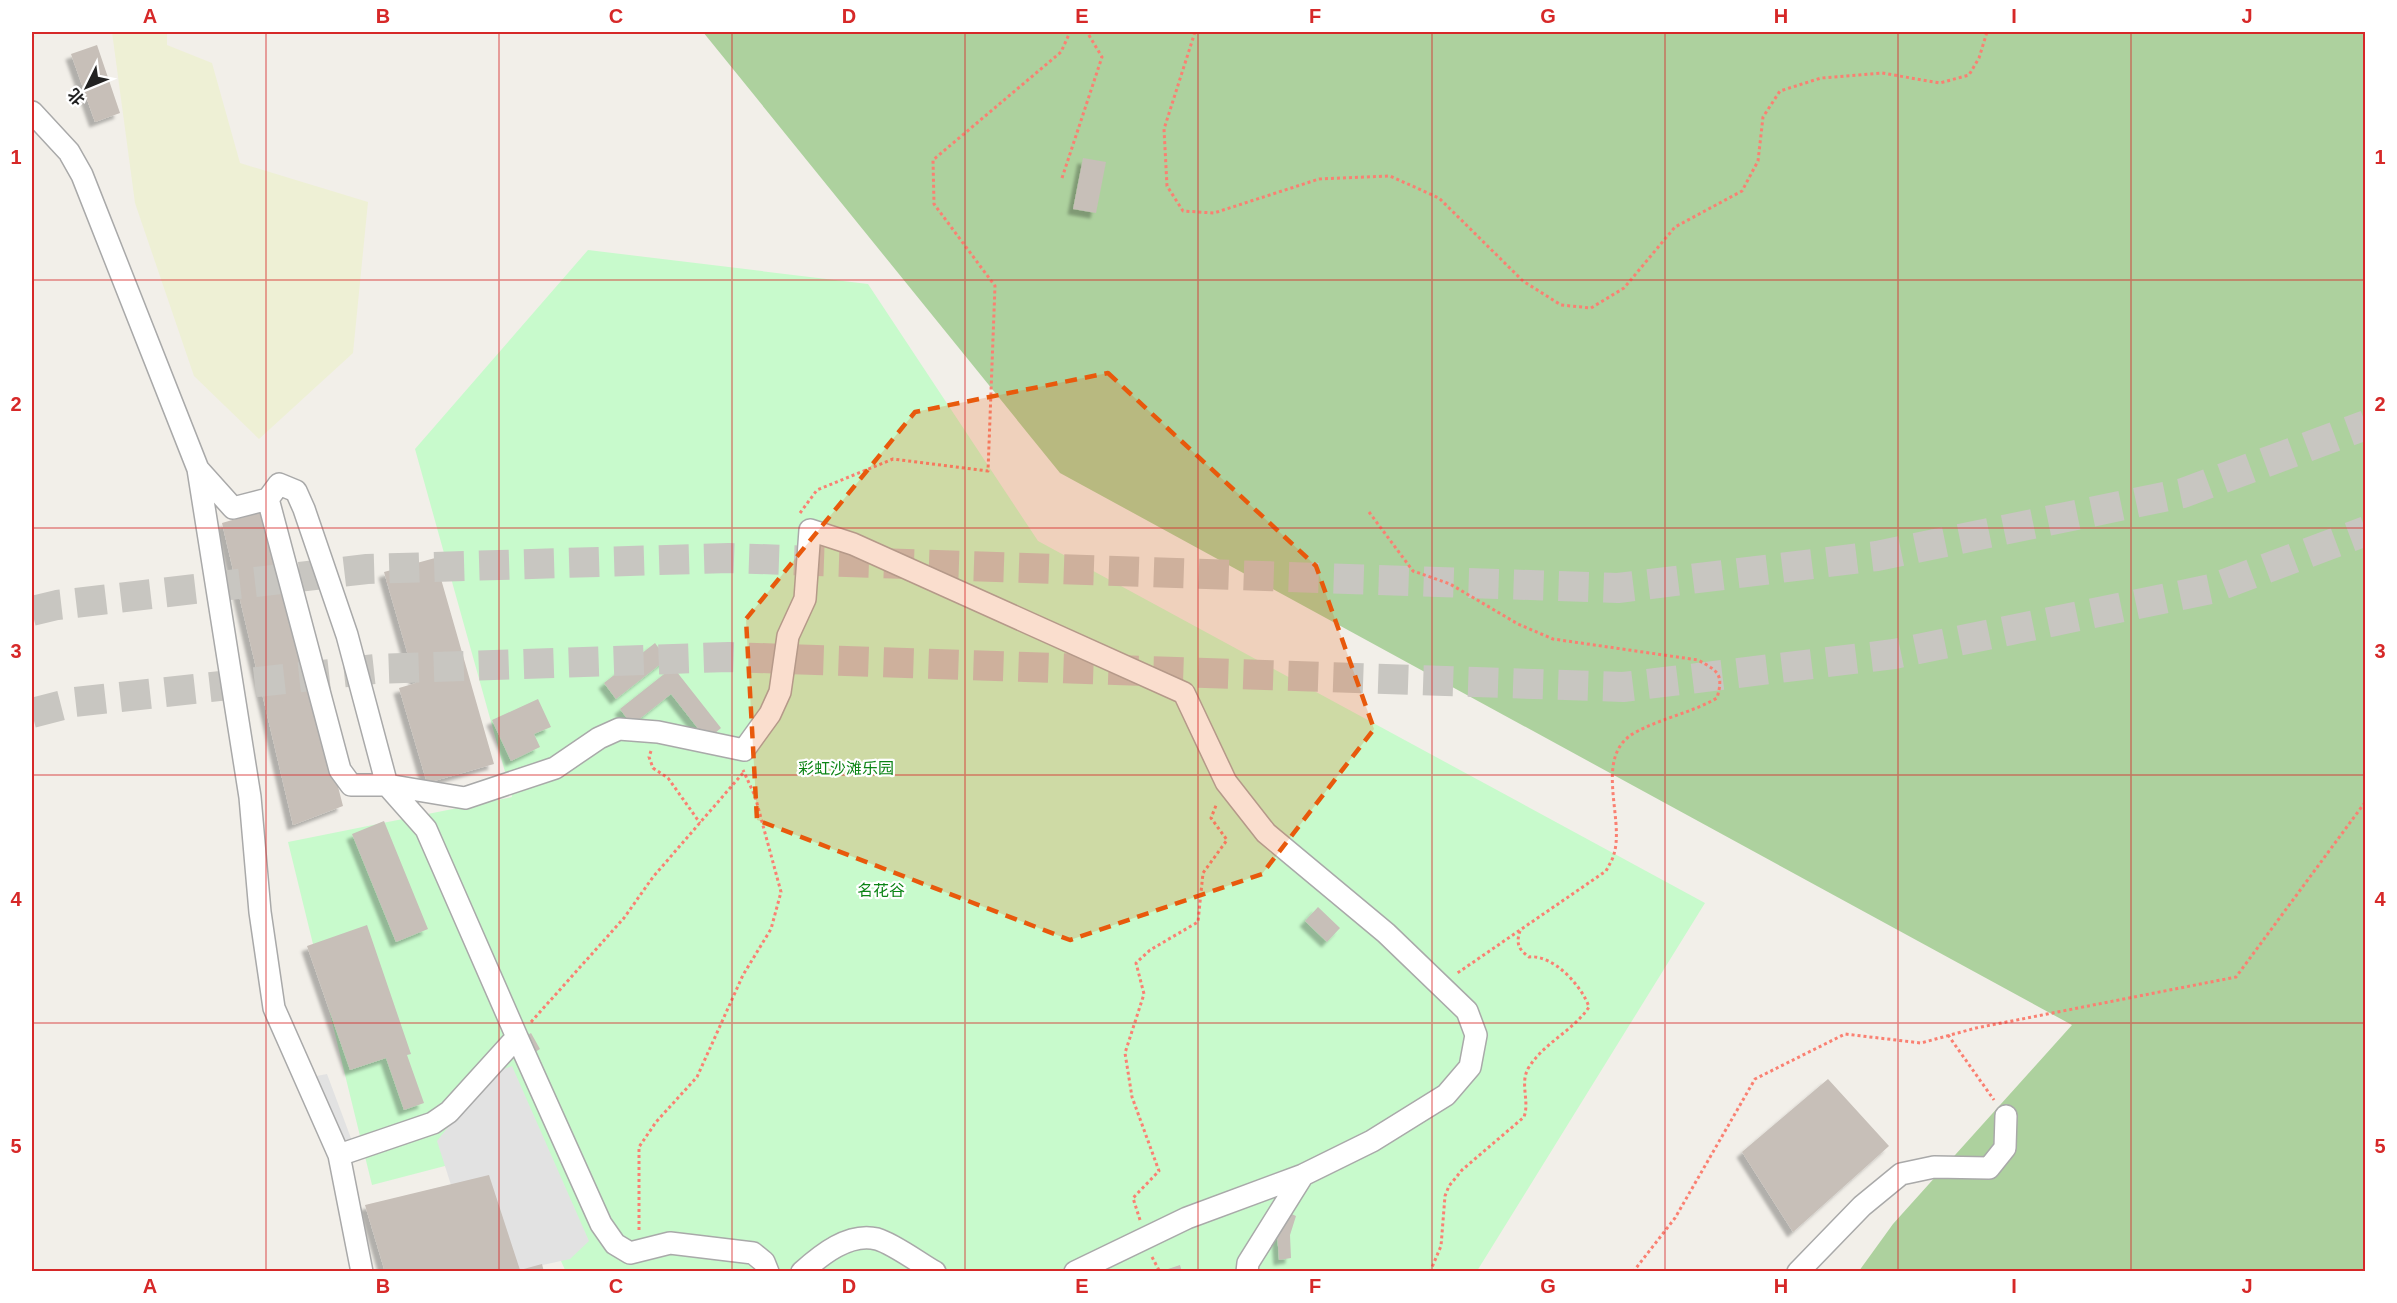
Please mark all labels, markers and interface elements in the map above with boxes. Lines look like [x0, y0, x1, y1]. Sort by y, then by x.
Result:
text: A [143, 5, 157, 27]
text: B [376, 5, 390, 27]
text: C [609, 5, 623, 27]
text: D [842, 5, 856, 27]
text: E [1075, 5, 1089, 27]
text: F [1309, 5, 1321, 27]
text: G [1540, 5, 1556, 27]
text: H [1774, 5, 1788, 27]
text: I [2011, 5, 2017, 27]
text: J [2241, 5, 2253, 27]
north arrow [57, 57, 117, 117]
text: 北 [65, 85, 88, 109]
text: 1 [10, 146, 22, 168]
text: 1 [2374, 146, 2386, 168]
text: 2 [10, 393, 22, 415]
text: 2 [2374, 393, 2386, 415]
text: 3 [10, 640, 22, 662]
text: 3 [2374, 640, 2386, 662]
park label: 彩虹沙滩乐园 [798, 760, 894, 777]
park label: 名花谷 [857, 882, 905, 899]
text: 4 [10, 888, 22, 910]
text: 4 [2374, 888, 2386, 910]
text: 5 [10, 1135, 22, 1157]
text: 5 [2374, 1135, 2386, 1157]
text: A [143, 1275, 157, 1297]
text: B [376, 1275, 390, 1297]
text: C [609, 1275, 623, 1297]
text: D [842, 1275, 856, 1297]
text: E [1075, 1275, 1089, 1297]
text: F [1309, 1275, 1321, 1297]
text: G [1540, 1275, 1556, 1297]
text: H [1774, 1275, 1788, 1297]
text: I [2011, 1275, 2017, 1297]
text: J [2241, 1275, 2253, 1297]

